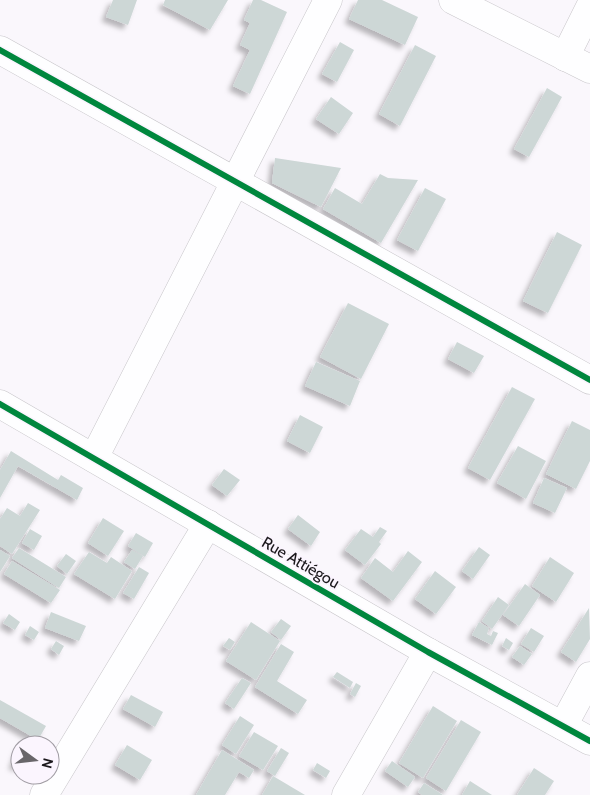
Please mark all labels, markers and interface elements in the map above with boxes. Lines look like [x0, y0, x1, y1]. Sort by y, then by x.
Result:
street label: Rue Attiégou [259, 533, 343, 592]
north arrow [10, 735, 60, 785]
text: N [38, 756, 58, 770]

